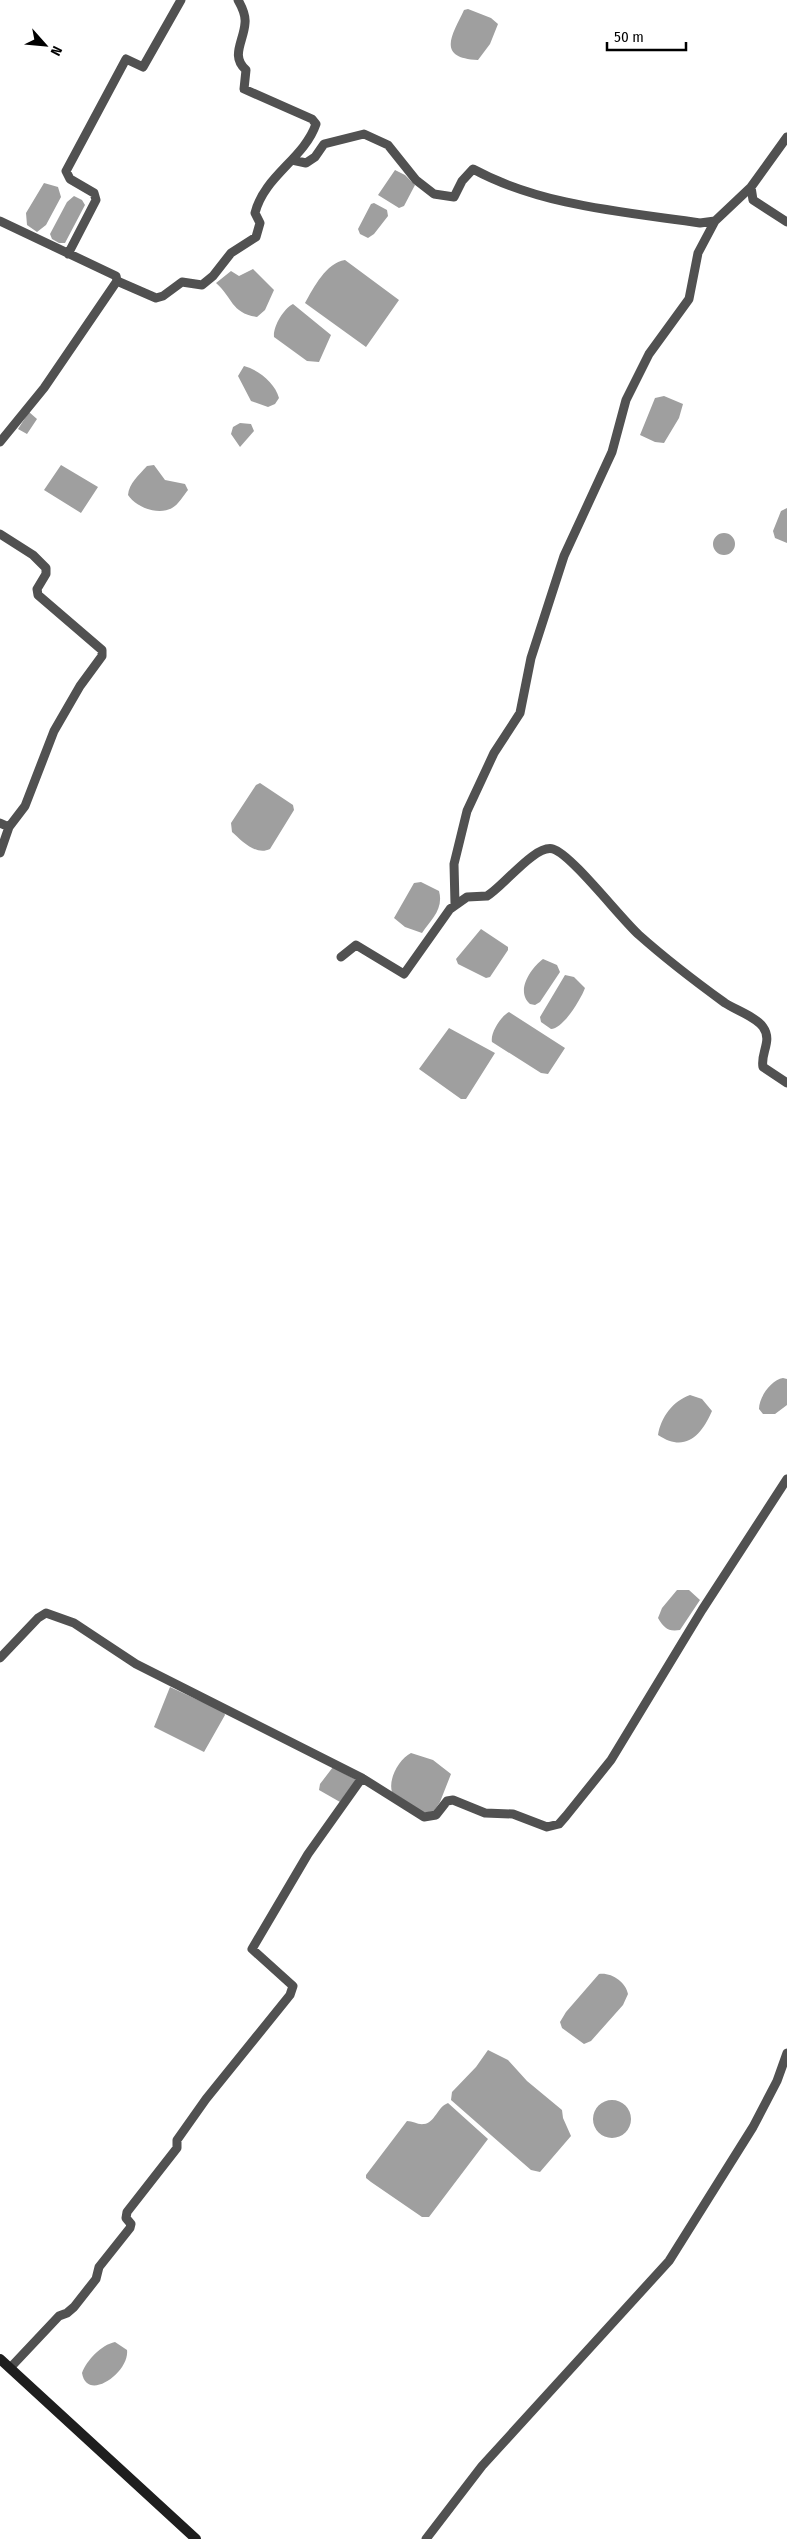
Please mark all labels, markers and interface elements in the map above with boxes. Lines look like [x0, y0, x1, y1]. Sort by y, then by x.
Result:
north arrow [20, 20, 70, 70]
scale bar [607, 20, 686, 52]
text: 50 m [614, 28, 644, 46]
text: N [47, 43, 66, 58]

